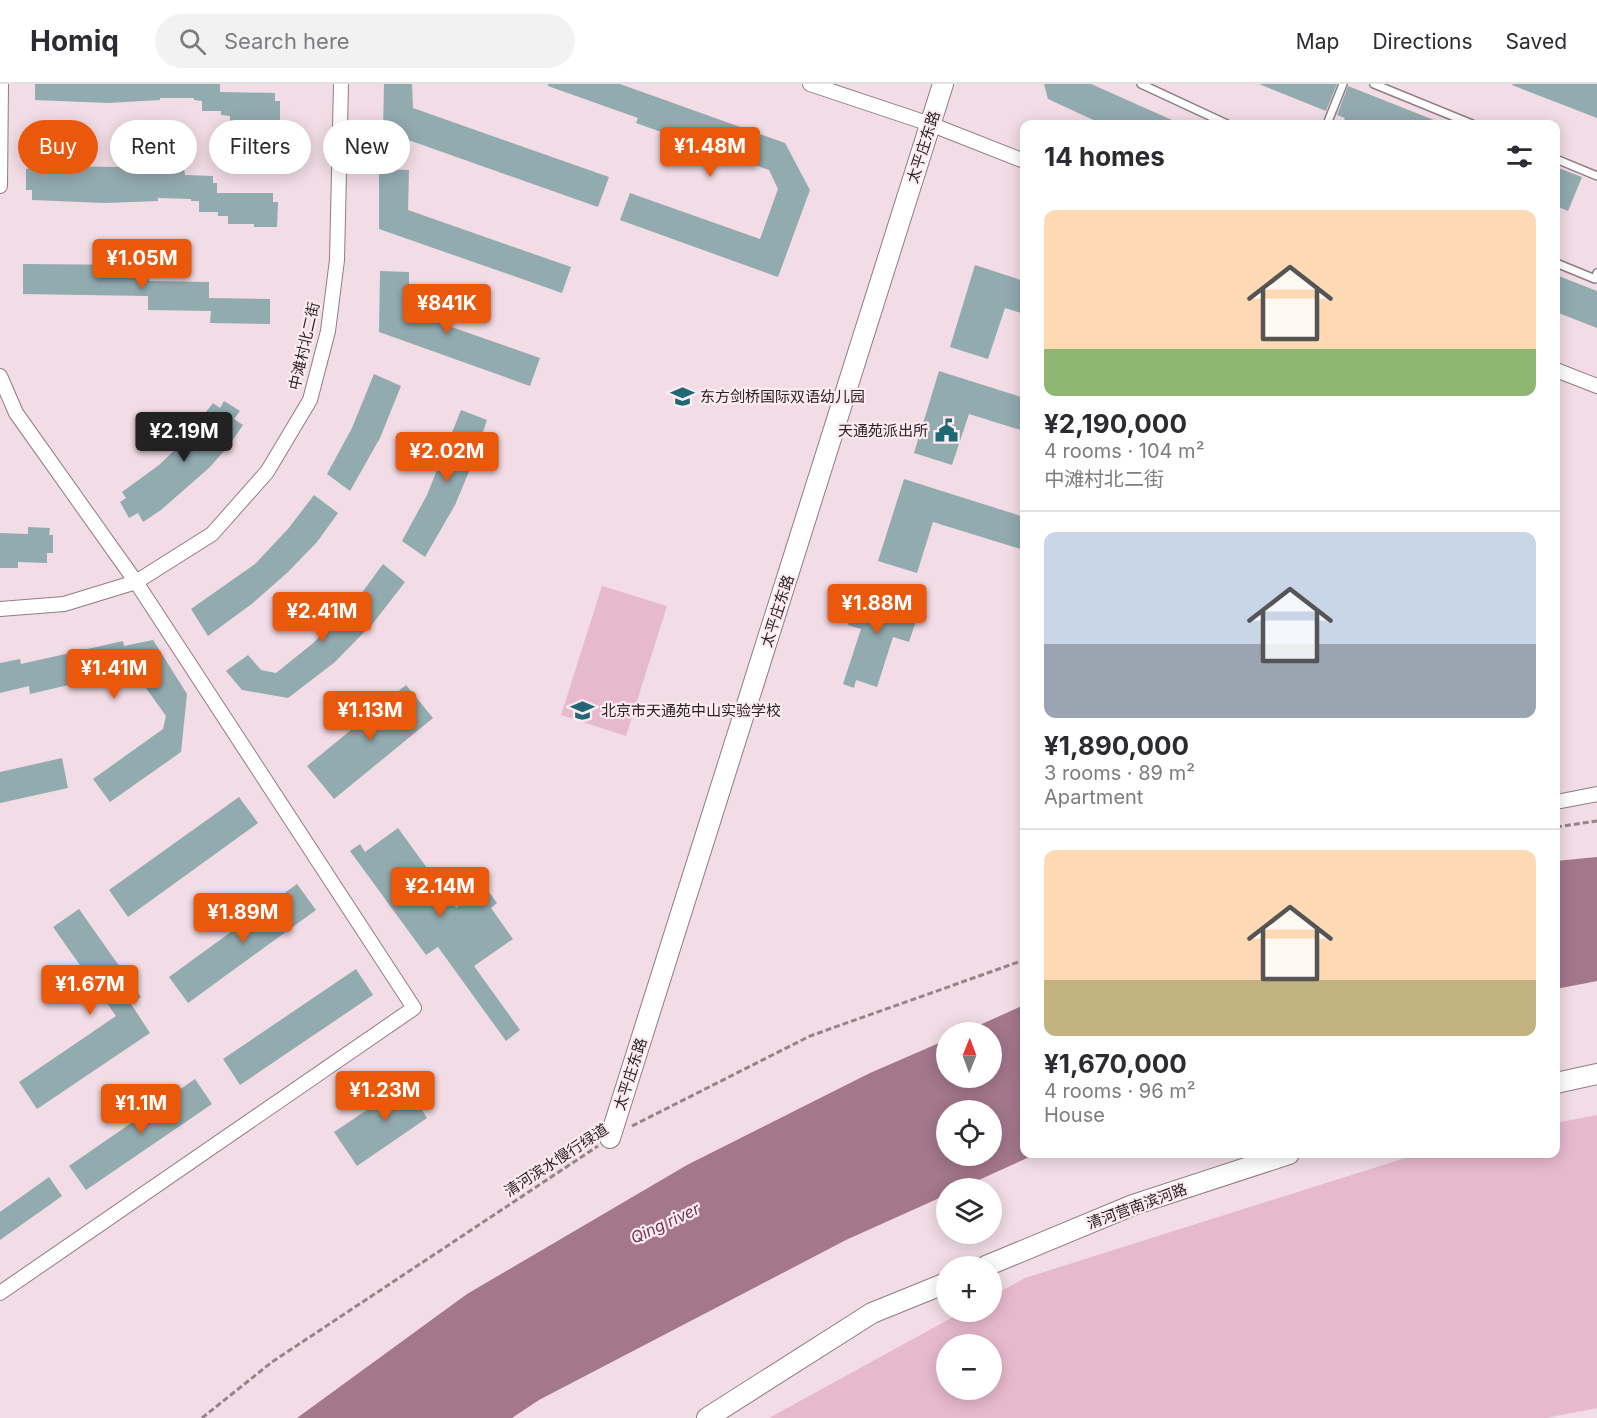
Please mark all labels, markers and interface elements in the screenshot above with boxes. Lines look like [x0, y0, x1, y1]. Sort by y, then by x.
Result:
search box [155, 14, 575, 68]
text: Homiq [30, 24, 119, 58]
icon: search [176, 25, 209, 58]
text: Search here [224, 28, 350, 54]
text: Map [1296, 29, 1339, 54]
text: Directions [1372, 29, 1473, 54]
text: Saved [1506, 29, 1567, 54]
street label: 太平庄东路 [902, 108, 944, 186]
chip: Buy [18, 120, 98, 174]
chip: Rent [110, 120, 197, 174]
chip: Filters [209, 120, 311, 174]
chip: New [323, 120, 410, 174]
pin: ¥1.48M [661, 127, 759, 178]
text: ¥1.48M [674, 134, 746, 158]
icon: filters [1503, 140, 1536, 173]
text: 14 homes [1044, 141, 1165, 172]
pin: ¥1.05M [93, 239, 191, 290]
text: ¥1.05M [106, 246, 178, 270]
icon: home [1236, 249, 1344, 357]
pin: ¥841K [405, 284, 489, 335]
text: ¥841K [417, 291, 477, 315]
street label: 中滩村北二街 [285, 300, 323, 392]
school or university icon: 东方剑桥国际双语幼儿园 [669, 383, 695, 409]
place label: 东方剑桥国际双语幼儿园 [700, 387, 865, 406]
text: ¥2,190,000 [1044, 408, 1187, 439]
pin: ¥2.19M [135, 412, 233, 463]
public building icon: 天通苑派出所 [933, 417, 959, 443]
text: ¥2.19M [149, 419, 219, 443]
place label: 天通苑派出所 [838, 421, 928, 440]
pin: ¥2.02M [398, 432, 496, 483]
text: ¥2.02M [410, 439, 484, 463]
text: 4 rooms · 104 m² [1044, 439, 1204, 463]
text: 中滩村北二街 [1044, 467, 1164, 491]
icon: home [1236, 571, 1344, 679]
street label: 太平庄东路 [756, 572, 798, 650]
pin: ¥1.88M [828, 584, 926, 635]
text: ¥1.88M [842, 591, 912, 615]
pin: ¥2.41M [273, 592, 371, 643]
text: ¥2.41M [287, 599, 357, 623]
pin: ¥1.41M [65, 649, 163, 700]
text: ¥1.41M [81, 656, 147, 680]
pin: ¥1.13M [321, 691, 419, 742]
school or university icon: 北京市天通苑中山实验学校 [570, 697, 596, 723]
text: ¥1.13M [337, 698, 403, 722]
place label: 北京市天通苑中山实验学校 [601, 701, 781, 720]
text: ¥1,890,000 [1044, 730, 1189, 761]
text: 3 rooms · 89 m² [1044, 761, 1195, 785]
text: Apartment [1044, 785, 1143, 809]
pin: ¥2.14M [391, 867, 489, 918]
text: ¥2.14M [405, 874, 475, 898]
icon: home [1236, 889, 1344, 997]
pin: ¥1.89M [194, 893, 292, 944]
text: ¥1.89M [208, 900, 278, 924]
pin: ¥1.67M [41, 965, 139, 1016]
text: ¥1.67M [55, 972, 125, 996]
north arrow [936, 1022, 1002, 1088]
map controls [936, 1022, 1002, 1400]
street label: 太平庄东路 [609, 1035, 651, 1113]
text: ¥1,670,000 [1044, 1048, 1187, 1079]
pin: ¥1.23M [336, 1071, 434, 1122]
text: ¥1.23M [350, 1078, 420, 1102]
text: 4 rooms · 96 m² [1044, 1079, 1196, 1103]
pin: ¥1.1M [99, 1084, 183, 1135]
text: ¥1.1M [115, 1091, 167, 1115]
button: locate [936, 1100, 1002, 1166]
text: House [1044, 1103, 1105, 1127]
street label: 清河滨水慢行绿道 [500, 1119, 612, 1201]
button: layers [936, 1178, 1002, 1244]
street label: 清河营南滨河路 [1084, 1179, 1190, 1233]
water label: Qing river [627, 1198, 704, 1248]
button: + [936, 1256, 1002, 1322]
button: − [936, 1334, 1002, 1400]

